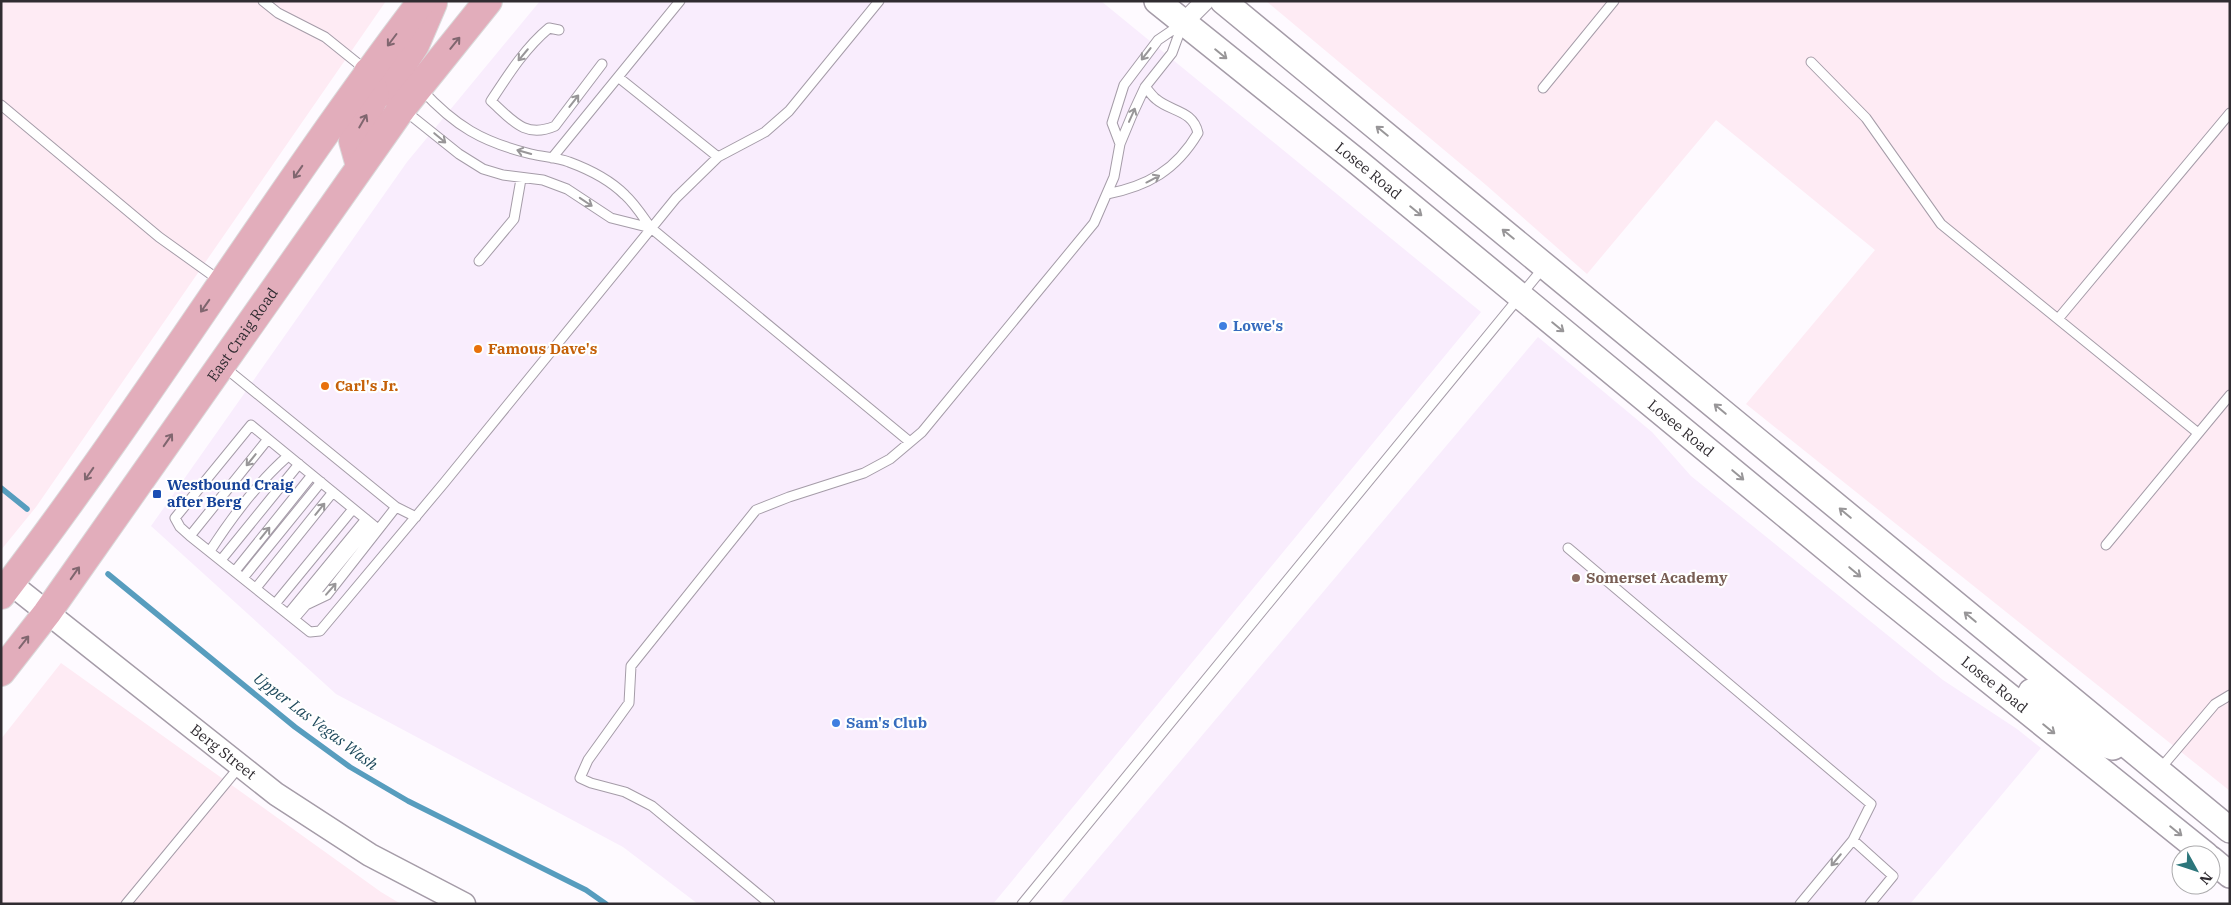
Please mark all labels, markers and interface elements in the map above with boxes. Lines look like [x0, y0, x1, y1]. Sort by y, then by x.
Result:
one-way arrow [387, 33, 398, 46]
one-way arrow [449, 37, 460, 50]
one-way arrow [1141, 47, 1152, 60]
one-way arrow [1214, 48, 1227, 59]
one-way arrow [517, 49, 528, 62]
one-way arrow [568, 95, 579, 108]
one-way arrow [1128, 108, 1138, 123]
one-way arrow [358, 114, 368, 128]
one-way arrow [1376, 125, 1389, 136]
one-way arrow [433, 133, 446, 144]
street label: Losee Road [1332, 138, 1406, 203]
one-way arrow [516, 146, 532, 156]
one-way arrow [293, 165, 303, 179]
one-way arrow [1145, 174, 1160, 183]
one-way arrow [579, 197, 593, 207]
one-way arrow [1409, 205, 1422, 216]
one-way arrow [1501, 228, 1514, 239]
street label: East Craig Road [203, 284, 282, 385]
one-way arrow [200, 299, 210, 313]
place label: Lowe's [1233, 316, 1283, 335]
marker: Lowe's [1217, 320, 1229, 332]
one-way arrow [1551, 321, 1564, 332]
place label: Famous Dave's [488, 339, 597, 358]
marker: Famous Dave's [472, 343, 484, 355]
place label: Carl's Jr. [335, 376, 399, 395]
marker: Carl's Jr. [319, 380, 331, 392]
street label: Losee Road [1644, 395, 1718, 461]
one-way arrow [1714, 404, 1727, 415]
one-way arrow [163, 433, 173, 447]
one-way arrow [246, 453, 257, 466]
one-way arrow [84, 467, 94, 481]
one-way arrow [1731, 470, 1744, 481]
place label: Westbound Craig after Berg [167, 475, 294, 511]
marker: Westbound Craig after Berg [151, 488, 163, 500]
one-way arrow [314, 503, 325, 516]
one-way arrow [1839, 508, 1852, 519]
one-way arrow [260, 527, 271, 540]
one-way arrow [70, 566, 80, 580]
one-way arrow [1849, 567, 1862, 578]
place label: Somerset Academy [1586, 568, 1728, 587]
marker: Somerset Academy [1570, 572, 1582, 584]
one-way arrow [325, 582, 337, 595]
one-way arrow [1964, 611, 1977, 622]
one-way arrow [19, 636, 30, 649]
street label: Losee Road [1957, 652, 2032, 717]
water label: Upper Las Vegas Wash [250, 668, 382, 774]
place label: Sam's Club [846, 713, 927, 732]
marker: Sam's Club [830, 717, 842, 729]
street label: Berg Street [187, 720, 260, 784]
one-way arrow [2043, 723, 2056, 734]
one-way arrow [2169, 825, 2182, 836]
north arrow [2171, 845, 2221, 895]
one-way arrow [1831, 853, 1842, 866]
text: N [2196, 868, 2216, 888]

